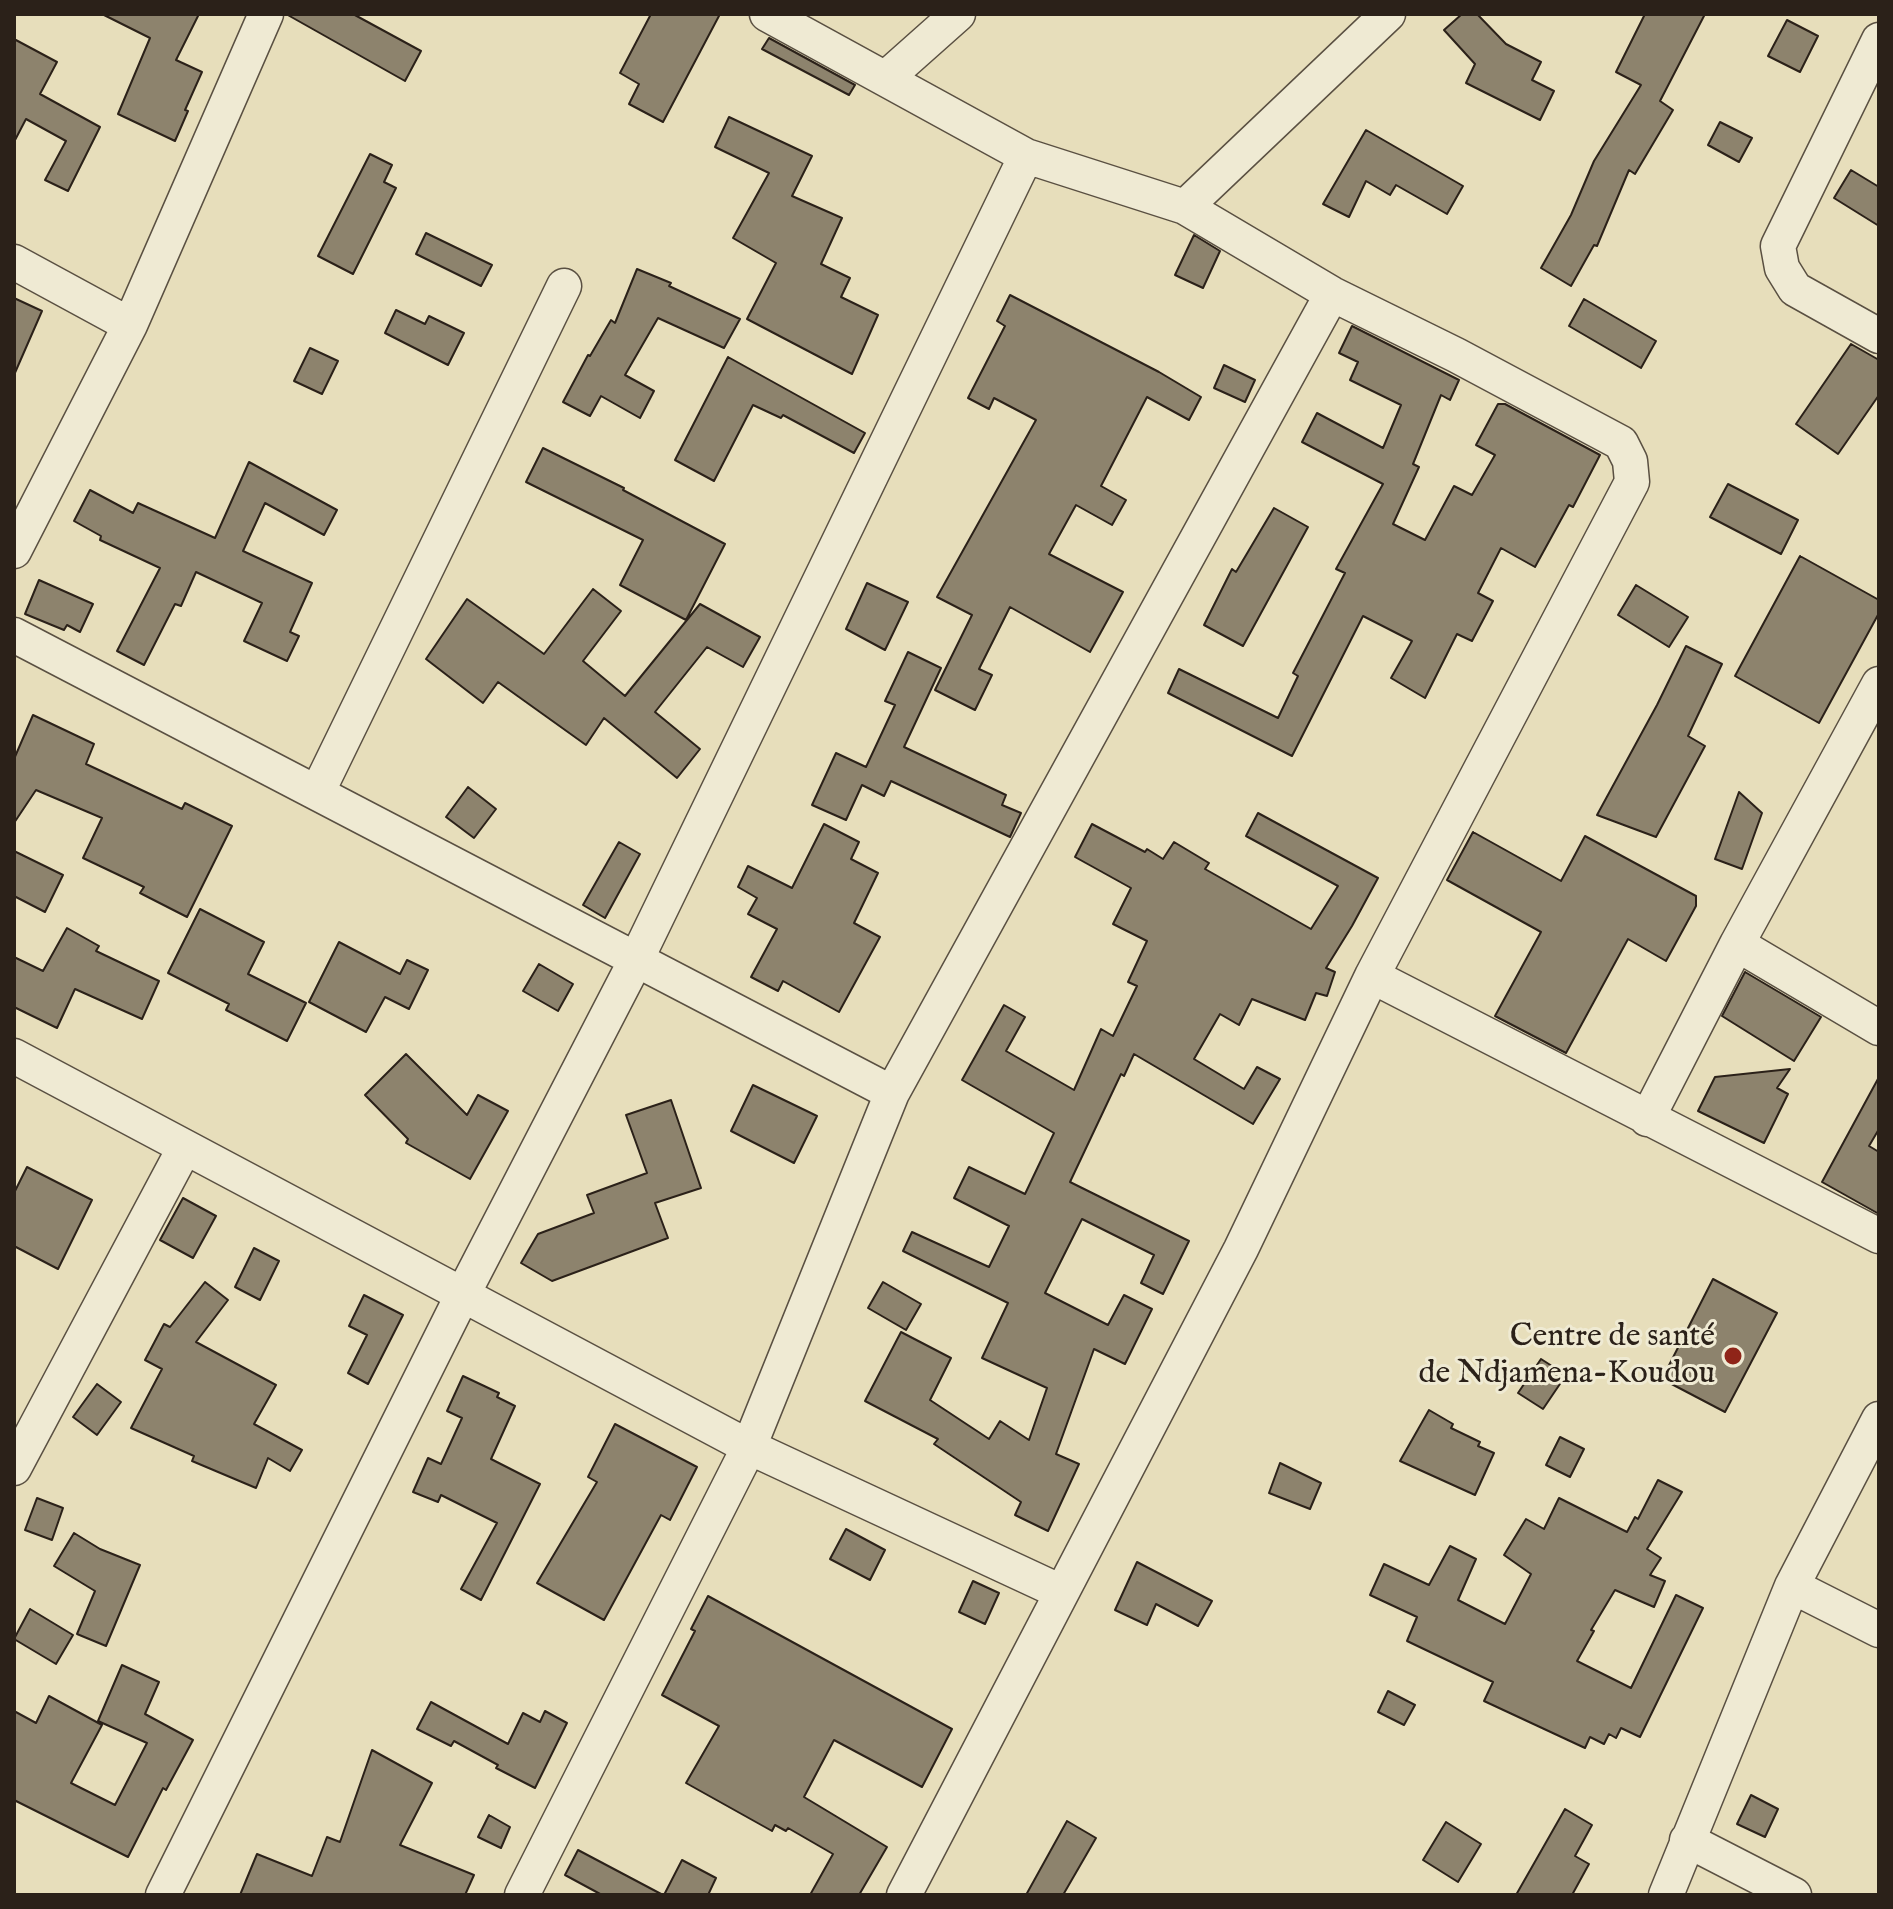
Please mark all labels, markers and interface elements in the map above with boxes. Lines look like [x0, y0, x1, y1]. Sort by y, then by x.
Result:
place label: Centre de santé de Ndjamena-Koudou [1418, 1319, 1715, 1394]
marker: Centre de santé de Ndjamena-Koudou [1722, 1345, 1744, 1367]

